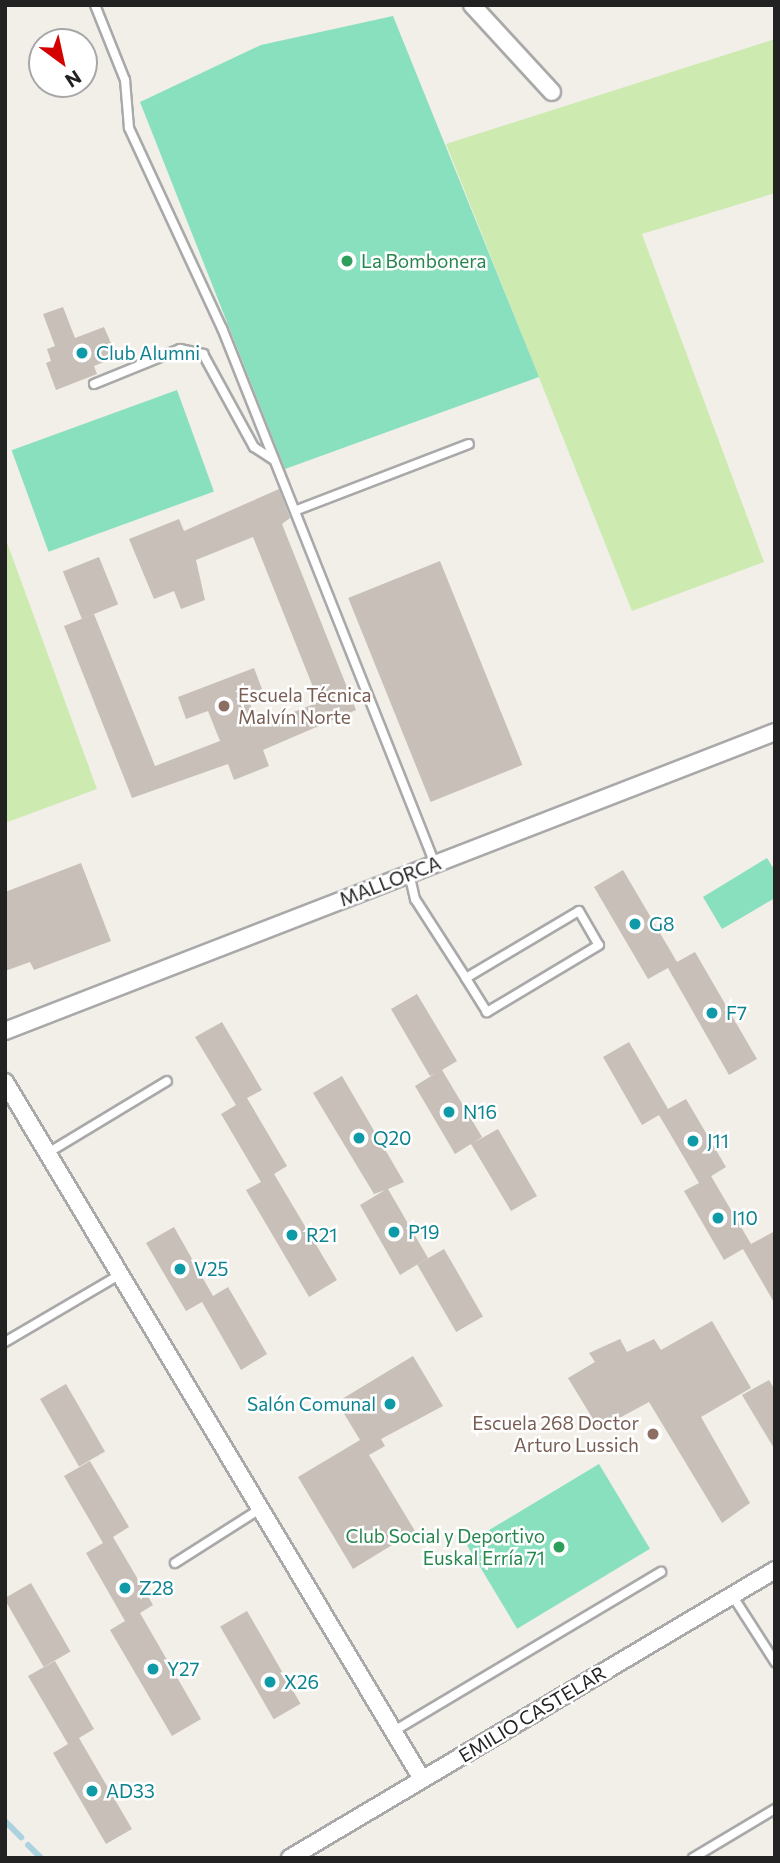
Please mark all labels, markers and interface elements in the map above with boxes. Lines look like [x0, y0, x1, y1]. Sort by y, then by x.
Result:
north arrow [28, 28, 98, 98]
text: N [61, 66, 86, 93]
place label: La Bombonera [361, 250, 486, 272]
marker: La Bombonera [339, 253, 355, 269]
place label: Club Alumni [96, 342, 200, 364]
marker: Club Alumni [74, 345, 90, 361]
place label: Escuela Técnica Malvín Norte [238, 684, 372, 728]
marker: Escuela Técnica Malvín Norte [216, 698, 232, 714]
street label: MALLORCA [336, 851, 444, 911]
place label: G8 [649, 913, 674, 935]
marker: G8 [627, 916, 643, 932]
place label: F7 [726, 1002, 747, 1024]
marker: F7 [704, 1005, 720, 1021]
place label: N16 [463, 1101, 497, 1123]
marker: N16 [441, 1104, 457, 1120]
place label: Q20 [373, 1127, 411, 1149]
marker: Q20 [351, 1130, 367, 1146]
place label: J11 [707, 1130, 729, 1152]
marker: J11 [685, 1133, 701, 1149]
place label: I10 [732, 1207, 758, 1229]
marker: I10 [710, 1210, 726, 1226]
place label: P19 [408, 1221, 440, 1243]
place label: R21 [306, 1224, 337, 1246]
marker: P19 [386, 1224, 402, 1240]
marker: R21 [284, 1227, 300, 1243]
place label: V25 [194, 1258, 228, 1280]
marker: V25 [172, 1261, 188, 1277]
place label: Salón Comunal [247, 1393, 376, 1415]
marker: Salón Comunal [382, 1396, 398, 1412]
place label: Escuela 268 Doctor Arturo Lussich [472, 1412, 639, 1456]
marker: Escuela 268 Doctor Arturo Lussich [645, 1426, 661, 1442]
place label: Club Social y Deportivo Euskal Erría 71 [345, 1525, 545, 1569]
marker: Club Social y Deportivo Euskal Erría 71 [551, 1539, 567, 1555]
place label: Z28 [139, 1577, 174, 1599]
marker: Z28 [117, 1580, 133, 1596]
place label: Y27 [167, 1658, 199, 1680]
marker: Y27 [145, 1661, 161, 1677]
street label: EMILIO CASTELAR [454, 1661, 610, 1767]
place label: X26 [284, 1671, 319, 1693]
marker: X26 [262, 1674, 278, 1690]
place label: AD33 [106, 1780, 155, 1802]
marker: AD33 [84, 1783, 100, 1799]

